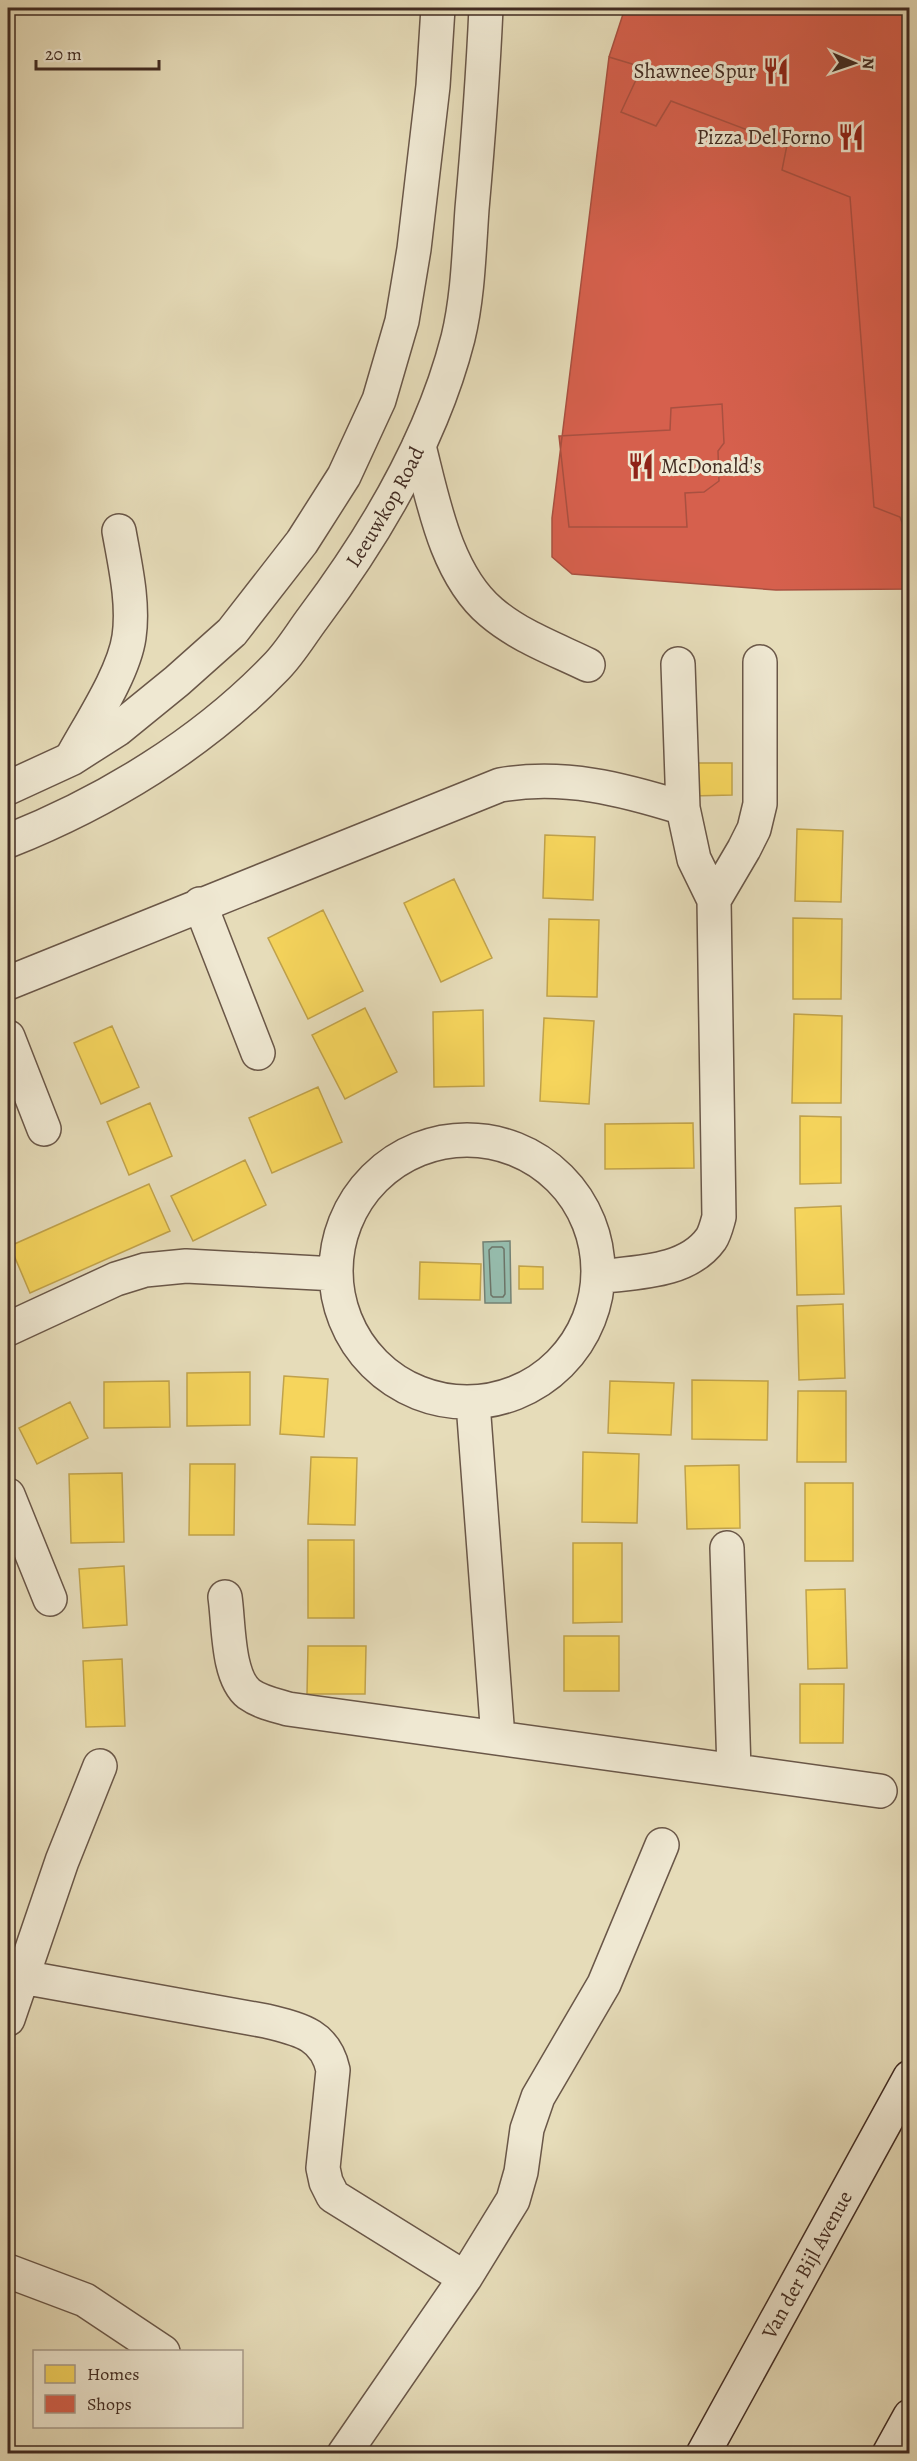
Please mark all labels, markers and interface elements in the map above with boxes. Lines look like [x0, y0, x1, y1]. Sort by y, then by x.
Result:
scale bar [36, 33, 159, 71]
north arrow [824, 33, 884, 93]
text: 20 m [45, 42, 82, 66]
restaurant icon: Shawnee Spur [761, 56, 791, 86]
place label: Shawnee Spur [634, 57, 756, 85]
text: N [857, 57, 879, 70]
restaurant icon: Pizza Del Forno [836, 122, 866, 152]
place label: Pizza Del Forno [697, 123, 831, 151]
street label: Leeuwkop Road [339, 441, 431, 573]
restaurant icon: McDonald's [626, 451, 656, 481]
place label: McDonald's [661, 452, 762, 480]
street label: Van der Bijl Avenue [755, 2186, 859, 2345]
legend [33, 2350, 243, 2428]
text: Homes [87, 2362, 139, 2386]
text: Shops [87, 2392, 132, 2416]

